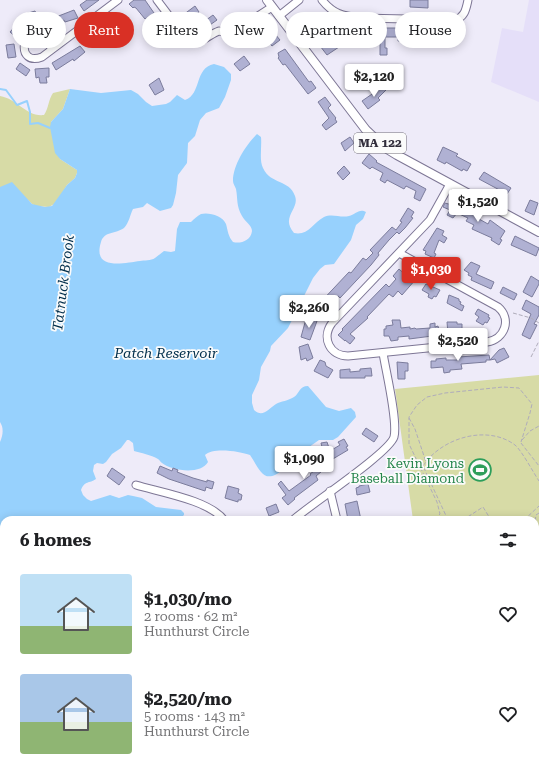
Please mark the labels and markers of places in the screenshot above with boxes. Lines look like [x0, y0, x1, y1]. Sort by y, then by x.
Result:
pin: $2,120 [341, 64, 407, 98]
pin: $1,520 [445, 189, 511, 223]
pin: $1,030 [398, 257, 464, 291]
pin: $2,260 [276, 295, 342, 329]
pin: $2,520 [425, 328, 491, 362]
pin: $1,090 [271, 446, 337, 480]
place label: Kevin Lyons Baseball Diamond [351, 456, 465, 486]
sports icon: Kevin Lyons Baseball Diamond [467, 457, 493, 483]

